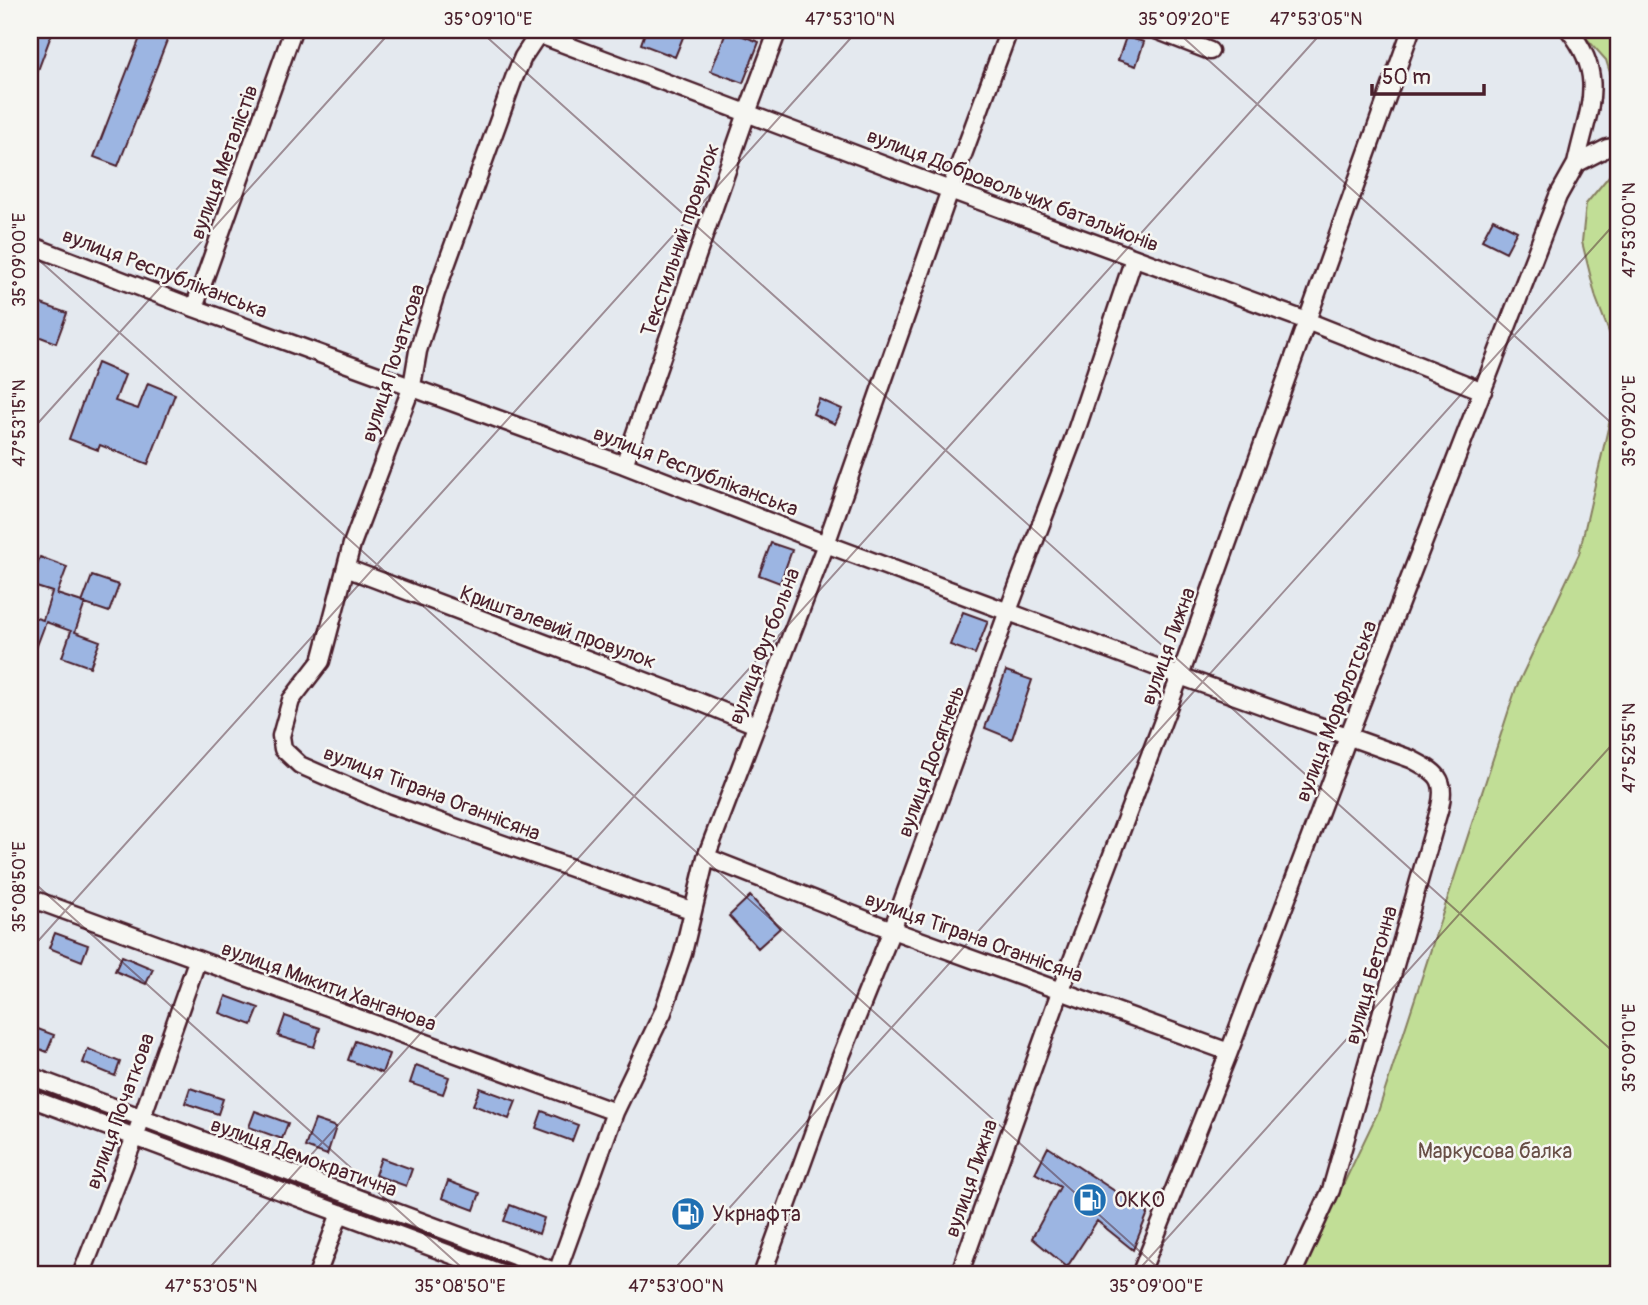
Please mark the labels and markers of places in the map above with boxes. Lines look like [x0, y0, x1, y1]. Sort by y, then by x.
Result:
fuel station icon: ОККО [1071, 1181, 1109, 1219]
place label: ОККО [1114, 1187, 1165, 1214]
fuel station icon: Укрнафта [669, 1195, 707, 1233]
place label: Укрнафта [712, 1201, 801, 1228]

